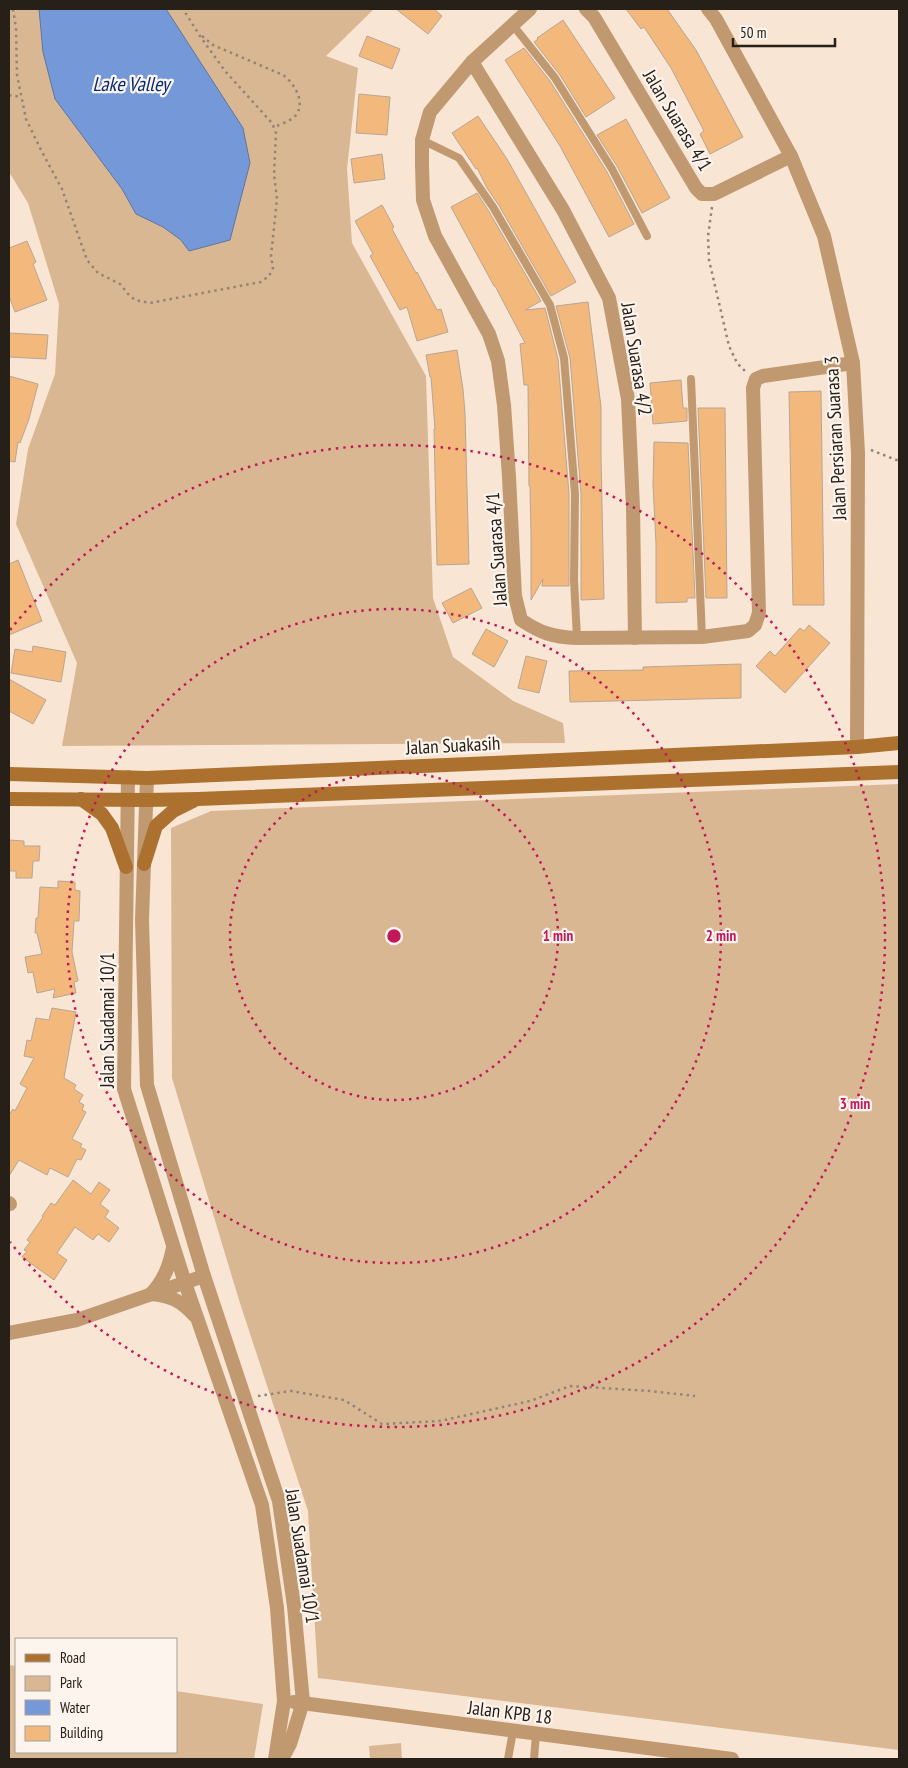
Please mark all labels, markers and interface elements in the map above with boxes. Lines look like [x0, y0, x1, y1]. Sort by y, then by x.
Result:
scale bar [733, 15, 836, 47]
text: 50 m [740, 23, 766, 42]
street label: Jalan Suarasa 4/1 [638, 64, 718, 175]
water label: Lake Valley [93, 71, 172, 97]
street label: Jalan Suarasa 4/2 [616, 300, 658, 417]
street label: Jalan Persiaran Suarasa 3 [819, 355, 851, 522]
street label: Jalan Suarasa 4/1 [480, 491, 512, 608]
street label: Jalan Suakasih [404, 731, 501, 760]
text: 1 min [543, 926, 573, 945]
text: 2 min [706, 926, 736, 945]
centre of rings [385, 927, 403, 945]
street label: Jalan Suadamai 10/1 [95, 952, 119, 1089]
text: 3 min [840, 1094, 870, 1113]
street label: Jalan Suadamai 10/1 [280, 1486, 325, 1625]
legend [15, 1638, 178, 1753]
text: Road [60, 1648, 86, 1667]
text: Park [60, 1673, 82, 1692]
street label: Jalan KPB 18 [466, 1695, 553, 1729]
text: Water [60, 1698, 91, 1717]
text: Building [60, 1723, 103, 1742]

